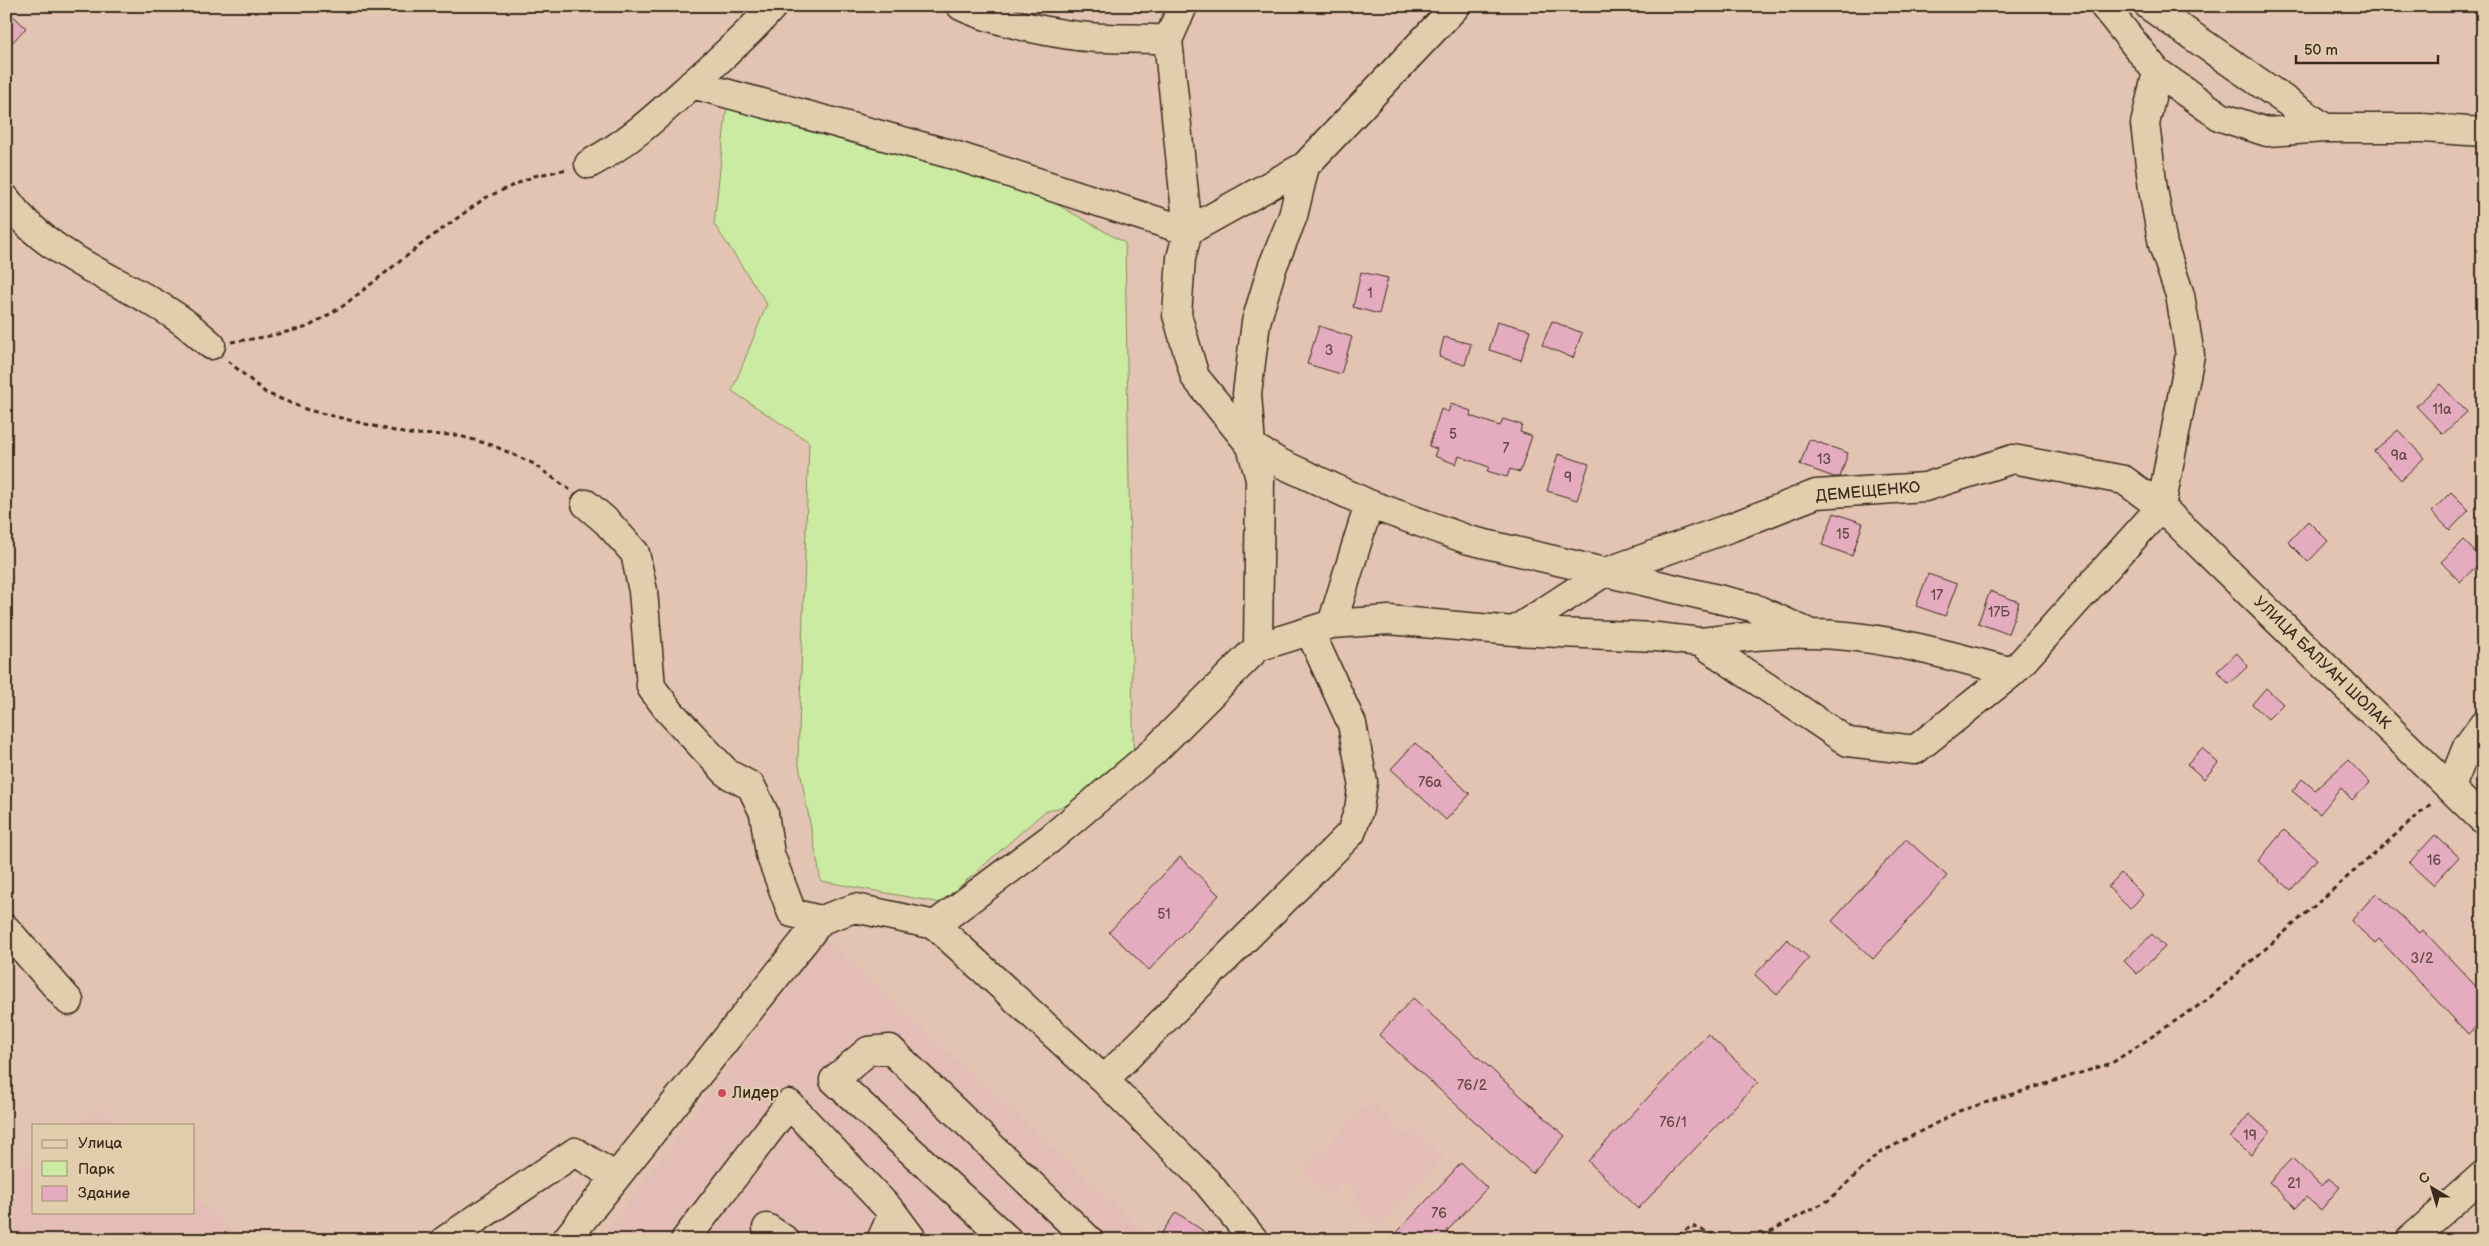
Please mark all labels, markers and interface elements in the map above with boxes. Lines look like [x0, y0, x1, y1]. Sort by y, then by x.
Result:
scale bar [2296, 32, 2439, 64]
text: 50 m [2304, 41, 2338, 60]
house number: 1 [1367, 285, 1373, 302]
house number: 3 [1325, 342, 1333, 359]
house number: 11а [2432, 401, 2452, 418]
house number: 5 [1449, 426, 1457, 443]
house number: 7 [1503, 440, 1510, 457]
house number: 9а [2391, 447, 2408, 464]
house number: 13 [1817, 451, 1831, 468]
house number: 9 [1564, 469, 1572, 486]
street label: ДЕМЕЩЕНКО [1815, 478, 1922, 506]
house number: 15 [1836, 526, 1850, 543]
house number: 17 [1931, 587, 1943, 604]
street label: УЛИЦА БАЛУАН ШОЛАК [2250, 593, 2395, 734]
house number: 17Б [1988, 604, 2010, 621]
house number: 76а [1418, 774, 1443, 791]
house number: 16 [2427, 852, 2441, 869]
house number: 51 [1157, 906, 1171, 923]
house number: 3/2 [2410, 950, 2434, 967]
house number: 76/2 [1457, 1077, 1488, 1094]
place label: Лидер [731, 1084, 779, 1103]
marker: Лидер [716, 1087, 728, 1099]
house number: 76/1 [1659, 1114, 1687, 1131]
legend [32, 1124, 195, 1214]
house number: 19 [2243, 1127, 2257, 1144]
text: Улица [78, 1134, 123, 1153]
text: Парк [78, 1160, 115, 1179]
north arrow [2406, 1164, 2456, 1214]
text: С [2415, 1168, 2434, 1188]
house number: 21 [2287, 1175, 2301, 1192]
text: Здание [78, 1184, 130, 1203]
house number: 76 [1431, 1205, 1447, 1222]

